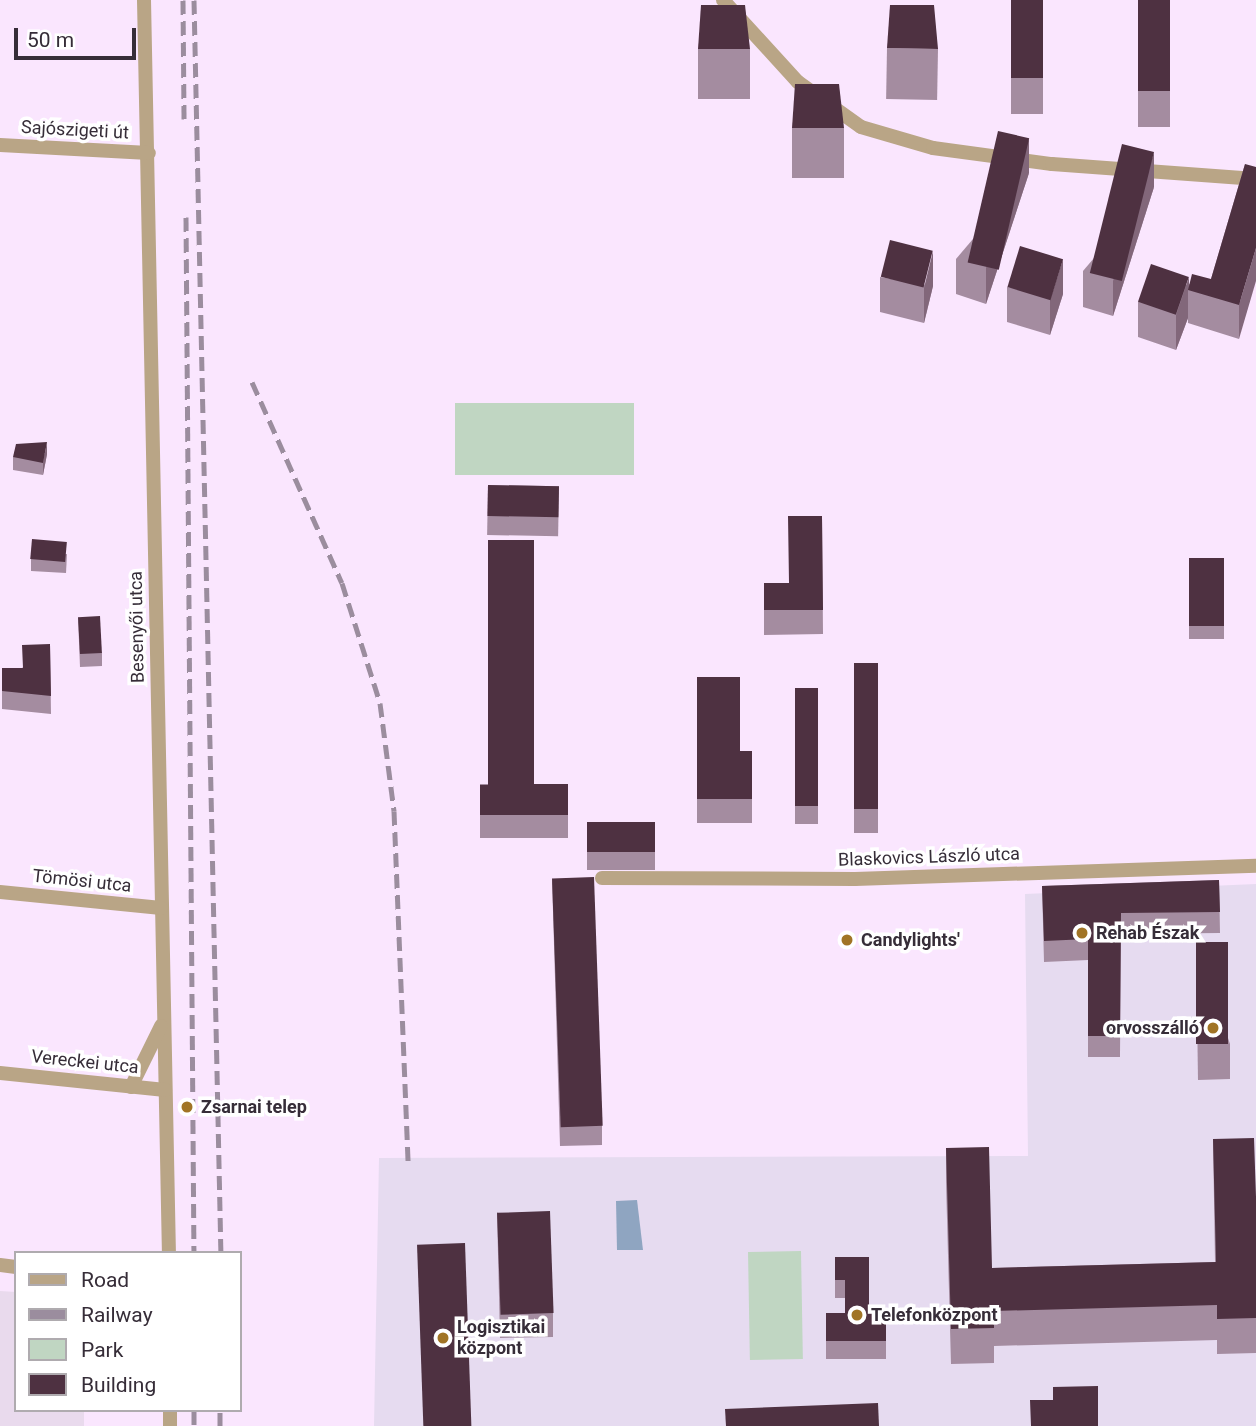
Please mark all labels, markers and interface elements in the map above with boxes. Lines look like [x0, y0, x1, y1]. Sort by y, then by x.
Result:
scale bar [18, 14, 140, 58]
text: 50 m [27, 28, 74, 52]
street label: Sajószigeti út [21, 116, 129, 144]
street label: Besenyői utca [125, 571, 149, 683]
street label: Blaskovics László utca [838, 843, 1020, 871]
street label: Tömösi utca [31, 865, 133, 897]
place label: Rehab Észak [1096, 922, 1199, 944]
marker: Rehab Észak [1074, 925, 1090, 941]
place label: Candylights' [861, 929, 960, 951]
marker: Candylights' [839, 932, 855, 948]
place label: orvosszálló [1106, 1017, 1199, 1039]
marker: orvosszálló [1205, 1020, 1221, 1036]
street label: Vereckei utca [30, 1046, 140, 1078]
place label: Zsarnai telep [201, 1096, 307, 1118]
marker: Zsarnai telep [179, 1099, 195, 1115]
legend [14, 1251, 242, 1412]
text: Road [81, 1268, 129, 1292]
text: Railway [81, 1303, 153, 1327]
place label: Telefonközpont [871, 1304, 997, 1326]
marker: Telefonközpont [849, 1307, 865, 1323]
place label: Logisztikai központ [457, 1317, 545, 1360]
marker: Logisztikai központ [435, 1330, 451, 1346]
text: Park [81, 1338, 123, 1362]
text: Building [81, 1373, 156, 1397]

